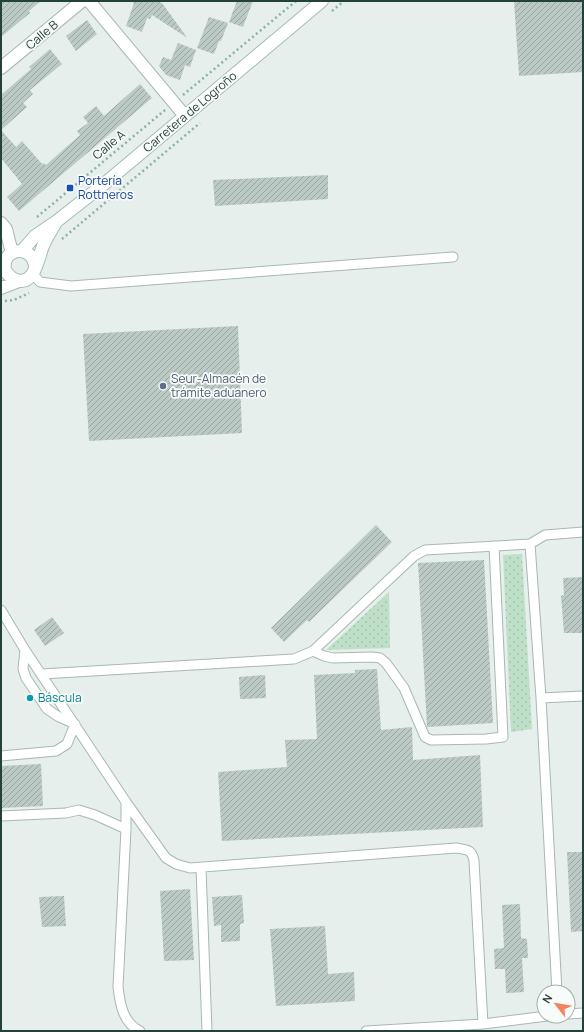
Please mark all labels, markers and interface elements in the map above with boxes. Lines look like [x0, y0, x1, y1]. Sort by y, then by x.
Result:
street label: Calle B [22, 16, 62, 53]
street label: Carretera de Logroño [139, 67, 240, 156]
street label: Calle A [89, 126, 129, 163]
place label: Portería Rottneros [78, 172, 133, 203]
marker: Portería Rottneros [65, 183, 75, 193]
place label: Seur-Almacén de trámite aduanero [171, 370, 267, 401]
marker: Seur-Almacén de trámite aduanero [158, 381, 168, 391]
place label: Báscula [38, 689, 82, 706]
marker: Báscula [25, 693, 35, 703]
north arrow [536, 984, 576, 1024]
text: N [539, 991, 556, 1006]

